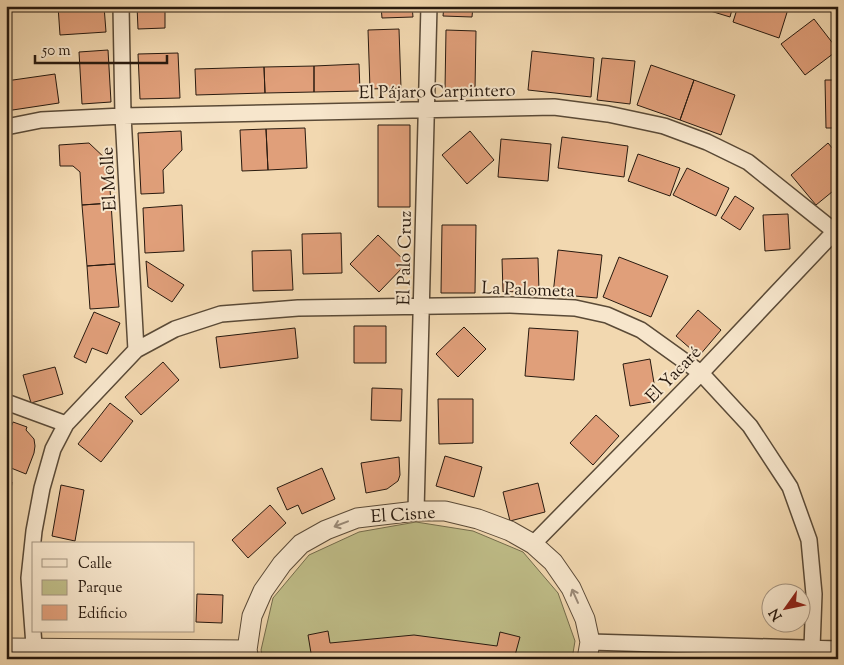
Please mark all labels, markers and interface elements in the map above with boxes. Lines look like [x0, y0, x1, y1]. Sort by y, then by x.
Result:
scale bar [35, 32, 168, 64]
text: 50 m [41, 41, 71, 62]
street label: El Pájaro Carpintero [358, 79, 516, 107]
street label: El Molle [95, 146, 125, 212]
street label: El Palo Cruz [392, 210, 420, 306]
street label: La Palometa [481, 276, 575, 306]
street label: El Yacaré [641, 341, 708, 410]
street label: El Cisne [370, 501, 436, 531]
one-way arrow [334, 520, 349, 529]
legend [32, 542, 195, 632]
text: Calle [78, 554, 112, 575]
text: Parque [78, 578, 122, 599]
north arrow [762, 582, 812, 632]
one-way arrow [570, 589, 579, 604]
text: Edificio [78, 604, 127, 625]
text: N [765, 604, 788, 624]

